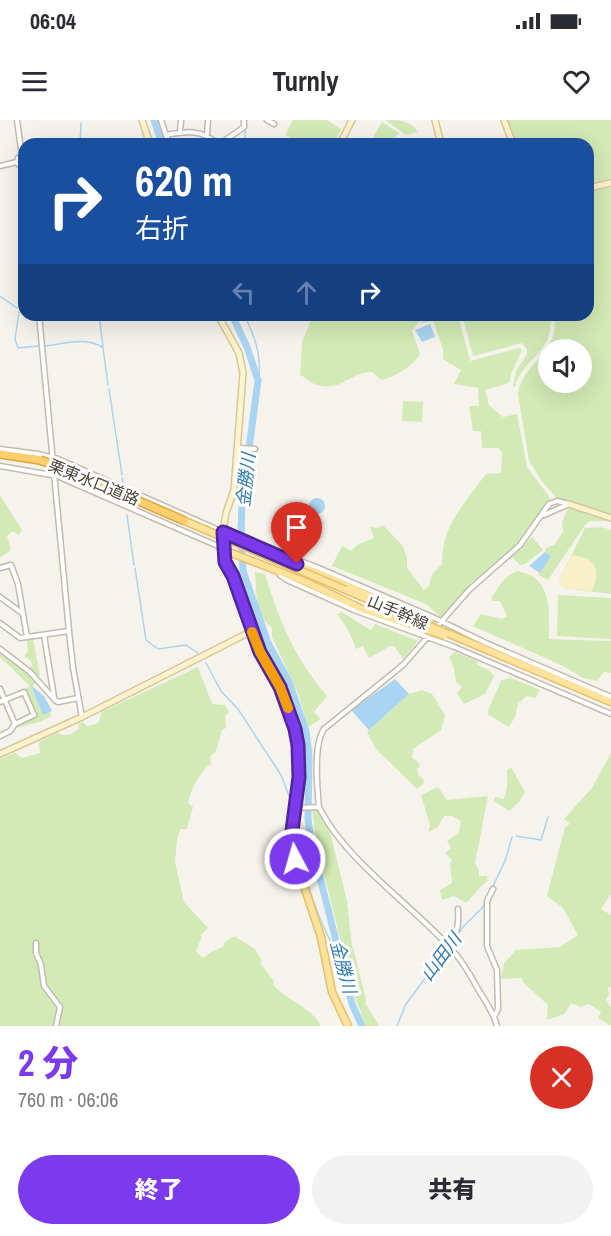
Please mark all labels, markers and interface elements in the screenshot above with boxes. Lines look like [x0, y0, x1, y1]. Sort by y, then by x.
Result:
text: 06:04 [30, 6, 76, 36]
text: Turnly [272, 63, 339, 99]
icon: menu [18, 65, 51, 98]
icon: heart [560, 65, 593, 98]
text: 620 m [135, 153, 233, 209]
icon: right [36, 162, 114, 240]
text: 右折 [135, 210, 189, 246]
icon: left [227, 276, 260, 309]
icon: ahead [290, 276, 323, 309]
icon: right [353, 276, 386, 309]
map controls [538, 339, 592, 393]
button: sound [538, 339, 592, 393]
water label: 金勝川 [230, 450, 261, 508]
street label: 栗東水口道路 [45, 454, 143, 510]
pin [271, 502, 322, 564]
icon: arrive [280, 511, 313, 544]
street label: 山手幹線 [364, 589, 432, 635]
position arrow [263, 827, 327, 891]
water label: 山田川 [414, 926, 468, 986]
water label: 金勝川 [324, 938, 363, 998]
text: 2 分 [18, 1039, 79, 1087]
button: close [530, 1046, 593, 1109]
text: 760 m · 06:06 [18, 1086, 118, 1113]
button: 終了 [18, 1155, 300, 1224]
button: 共有 [312, 1155, 593, 1224]

